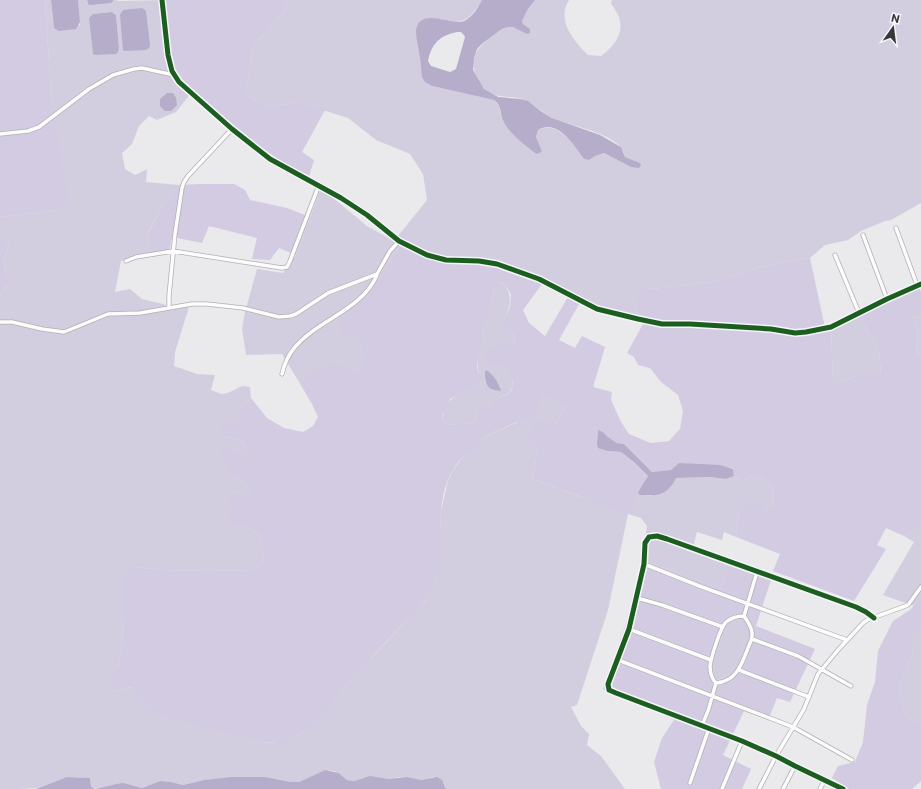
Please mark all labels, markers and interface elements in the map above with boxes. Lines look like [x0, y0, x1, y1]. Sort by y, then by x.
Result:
north arrow [873, 8, 913, 48]
text: N [890, 11, 901, 25]

